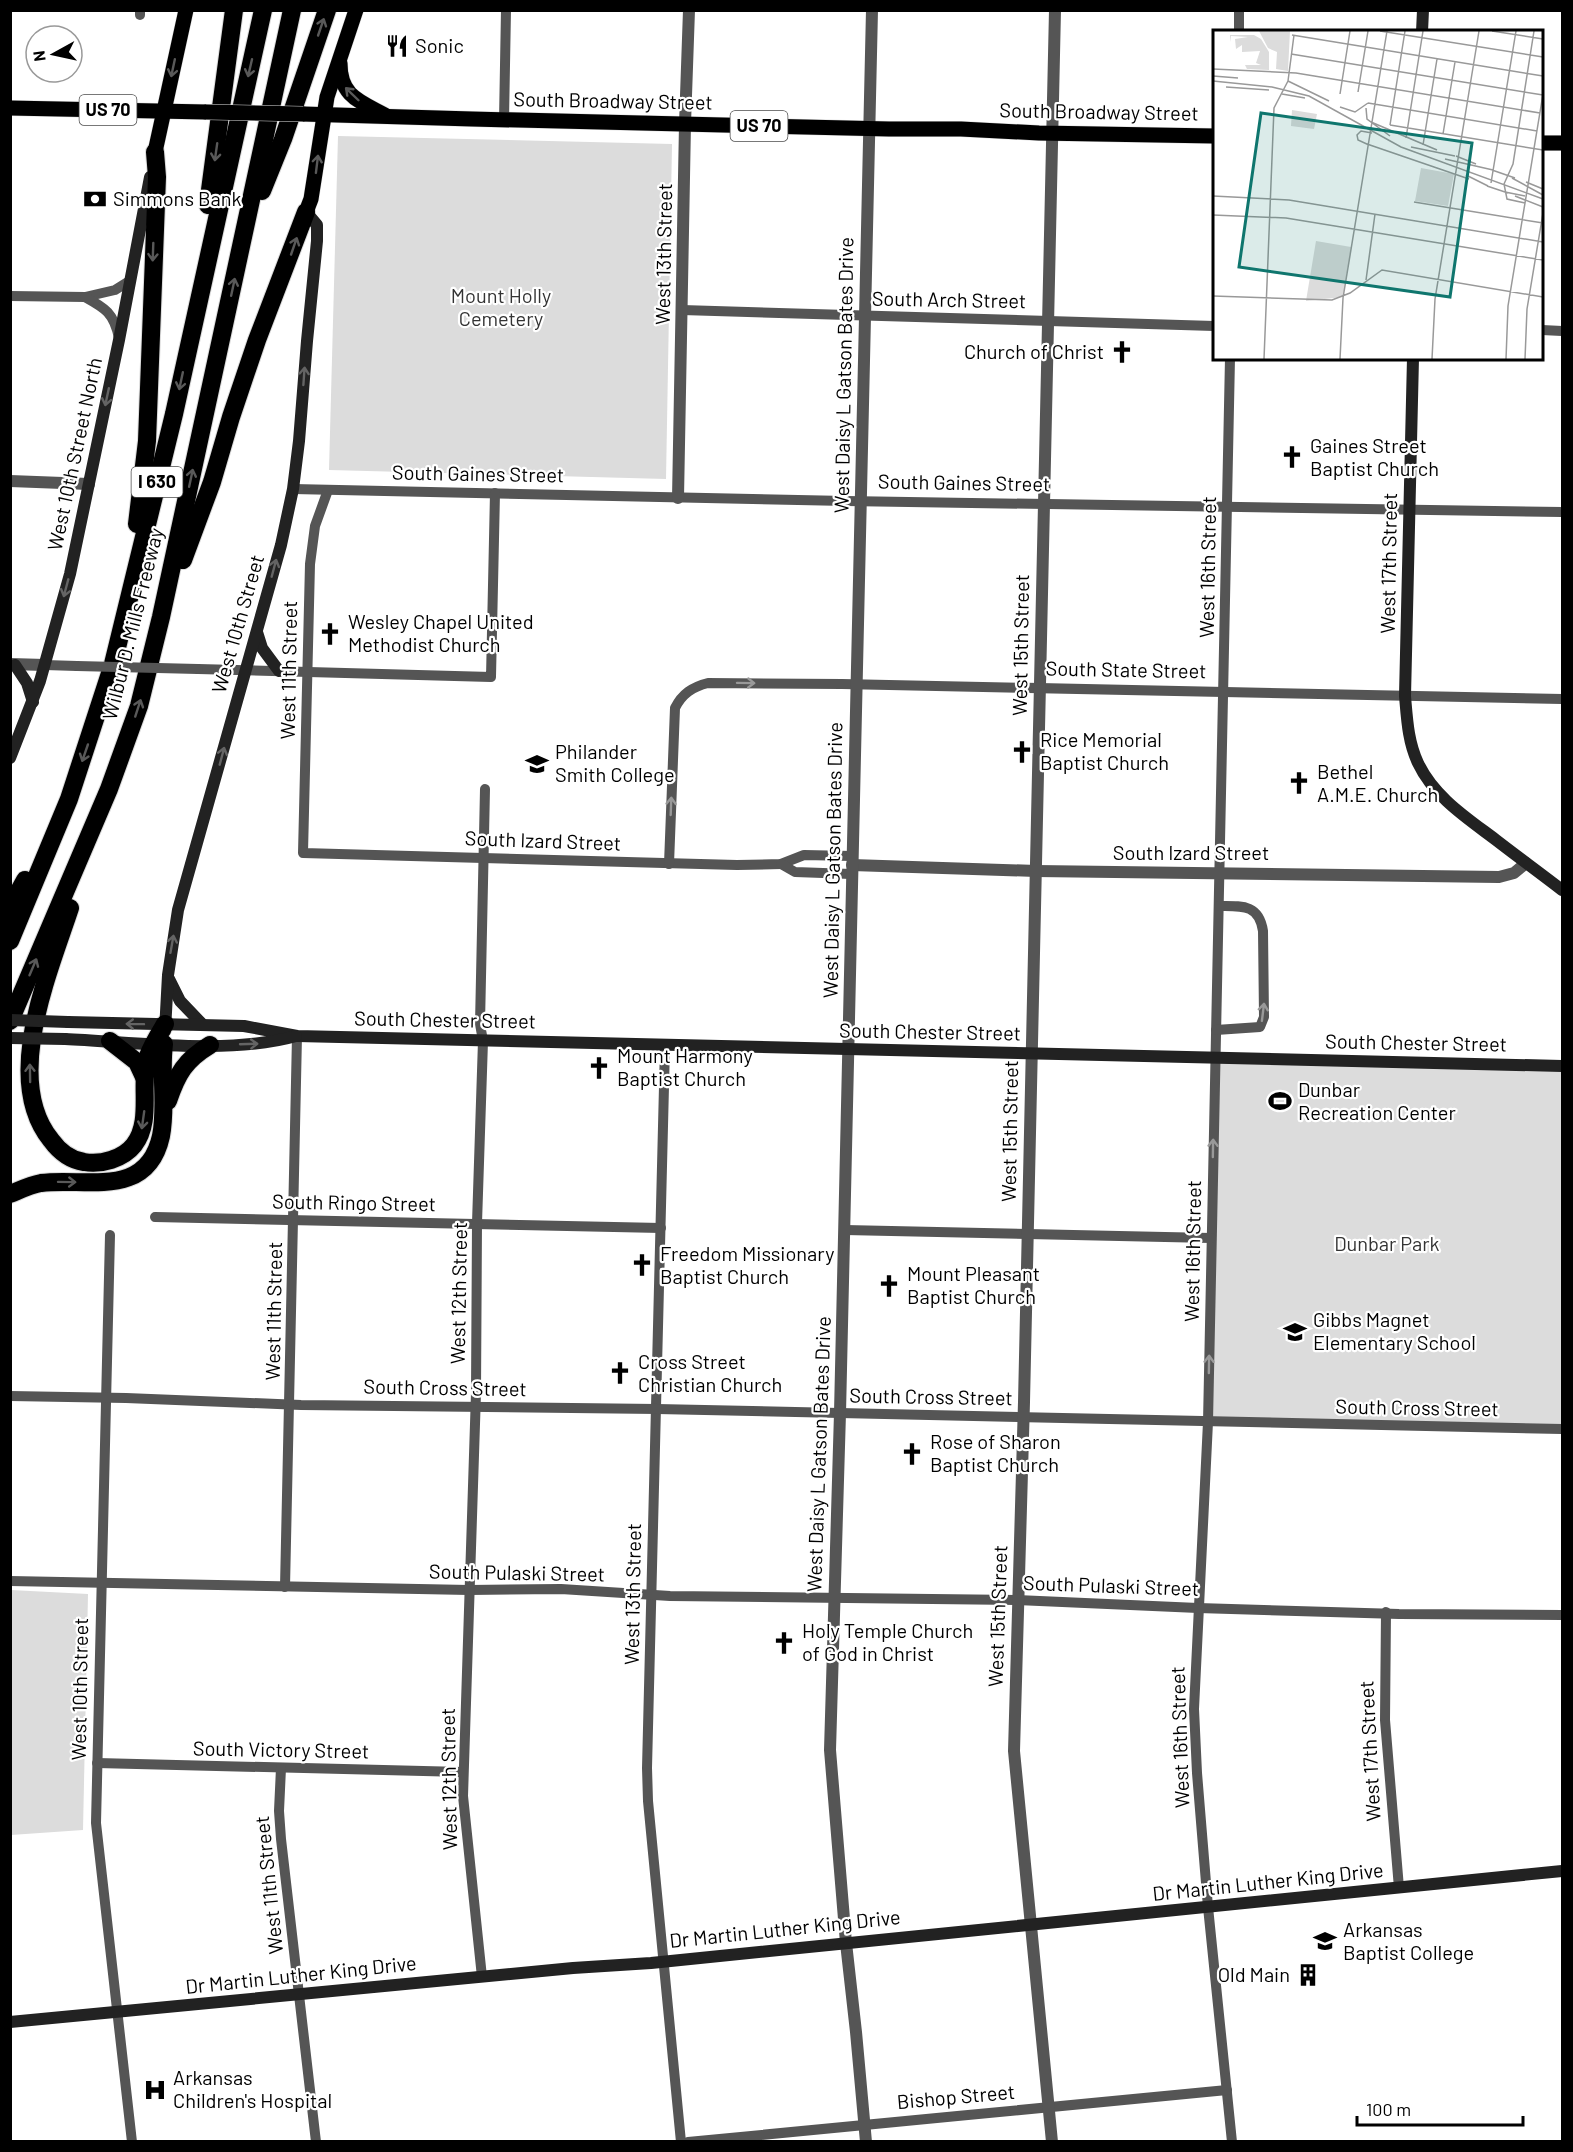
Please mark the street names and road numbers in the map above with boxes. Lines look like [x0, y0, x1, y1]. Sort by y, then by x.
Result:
street label: South Broadway Street [513, 86, 713, 114]
road number: US 70 [80, 95, 136, 125]
street label: South Broadway Street [999, 97, 1199, 125]
road number: US 70 [730, 111, 788, 141]
street label: West 13th Street [650, 183, 676, 325]
street label: West Daisy L Gatson Bates Drive [829, 237, 857, 513]
street label: South Arch Street [872, 286, 1026, 312]
street label: West 10th Street North [42, 355, 106, 553]
street label: South Gaines Street [392, 459, 564, 487]
road number: I 630 [132, 467, 182, 497]
street label: South Gaines Street [878, 468, 1050, 496]
street label: West 17th Street [1375, 492, 1401, 634]
street label: West 16th Street [1194, 496, 1220, 638]
street label: Wilbur D. Mills Freeway [97, 525, 167, 722]
street label: West 10th Street [206, 552, 268, 696]
street label: West 15th Street [1007, 574, 1033, 716]
street label: West 11th Street [275, 600, 301, 740]
street label: South State Street [1045, 656, 1207, 682]
street label: West Daisy L Gatson Bates Drive [818, 722, 846, 998]
street label: South Izard Street [464, 825, 622, 855]
street label: South Izard Street [1113, 840, 1269, 864]
street label: South Chester Street [354, 1005, 536, 1033]
street label: South Chester Street [839, 1017, 1021, 1045]
street label: South Chester Street [1325, 1028, 1507, 1056]
street label: West 15th Street [996, 1060, 1022, 1202]
street label: West 16th Street [1179, 1180, 1205, 1322]
street label: South Ringo Street [272, 1189, 436, 1215]
street label: West 12th Street [445, 1222, 471, 1364]
street label: West 11th Street [260, 1241, 286, 1381]
street label: West Daisy L Gatson Bates Drive [801, 1316, 835, 1592]
street label: South Cross Street [363, 1374, 527, 1400]
street label: South Cross Street [849, 1383, 1013, 1409]
street label: South Cross Street [1335, 1394, 1499, 1420]
street label: West 13th Street [619, 1523, 645, 1665]
street label: West 15th Street [983, 1545, 1011, 1687]
street label: South Pulaski Street [429, 1558, 605, 1586]
street label: South Pulaski Street [1023, 1570, 1199, 1600]
street label: West 10th Street [66, 1617, 92, 1761]
street label: West 16th Street [1165, 1666, 1193, 1808]
street label: West 17th Street [1353, 1680, 1385, 1822]
street label: West 12th Street [435, 1708, 461, 1850]
street label: South Victory Street [193, 1735, 369, 1763]
street label: West 11th Street [249, 1815, 287, 1955]
street label: Dr Martin Luther King Drive [1151, 1857, 1385, 1905]
street label: Dr Martin Luther King Drive [668, 1904, 902, 1952]
street label: Dr Martin Luther King Drive [184, 1950, 418, 1998]
street label: Bishop Street [896, 2079, 1016, 2113]

